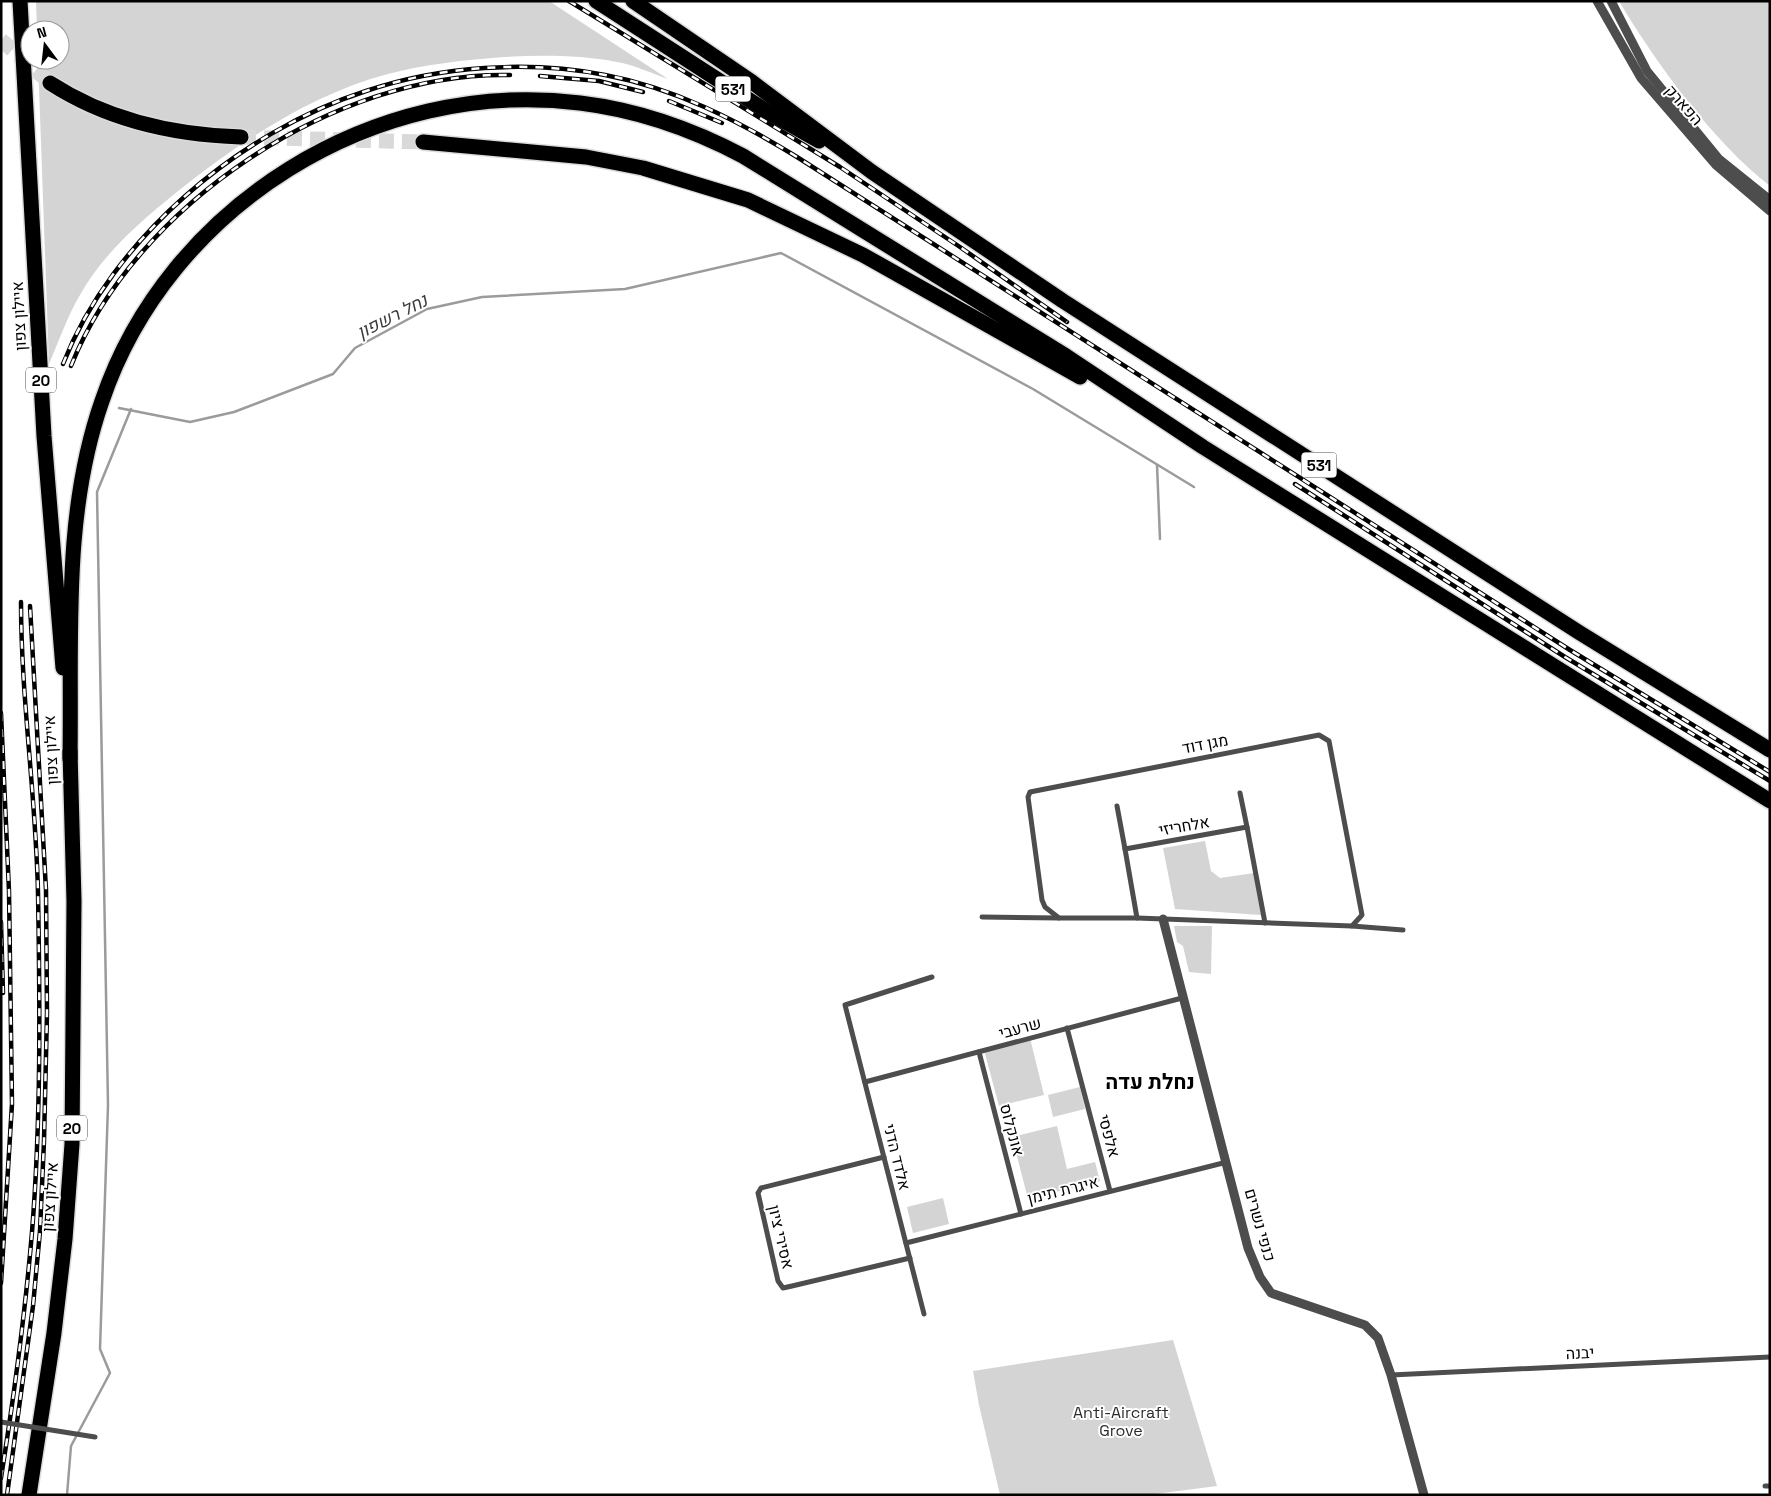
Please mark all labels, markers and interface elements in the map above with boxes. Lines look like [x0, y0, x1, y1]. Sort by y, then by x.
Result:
north arrow [20, 20, 70, 70]
text: N [35, 23, 49, 42]
road number: 531 [716, 76, 750, 102]
street label: הפארק [1660, 80, 1708, 130]
street label: איילון צפון [7, 281, 31, 351]
water label: נחל רשפון [353, 288, 432, 344]
road number: 20 [26, 368, 56, 392]
road number: 531 [1302, 452, 1336, 478]
street label: איילון צפון [39, 715, 63, 785]
street label: מגן דוד [1180, 729, 1230, 759]
street label: אלחריזי [1157, 811, 1211, 841]
street label: שרעבי [996, 1012, 1044, 1044]
district label: נחלת עדה [1105, 1068, 1195, 1095]
street label: אונקלוס [995, 1101, 1029, 1159]
street label: אלפסי [1093, 1112, 1125, 1160]
road number: 20 [57, 1116, 87, 1140]
street label: אלדד הדני [879, 1122, 915, 1192]
street label: איילון צפון [37, 1162, 63, 1232]
street label: איגרת תימן [1025, 1171, 1101, 1209]
street label: כנפי נשרים [1240, 1186, 1280, 1264]
street label: אסירי ציון [763, 1203, 799, 1271]
street label: יבנה [1565, 1342, 1595, 1364]
park label: Anti-Aircraft Grove [1073, 1402, 1169, 1441]

